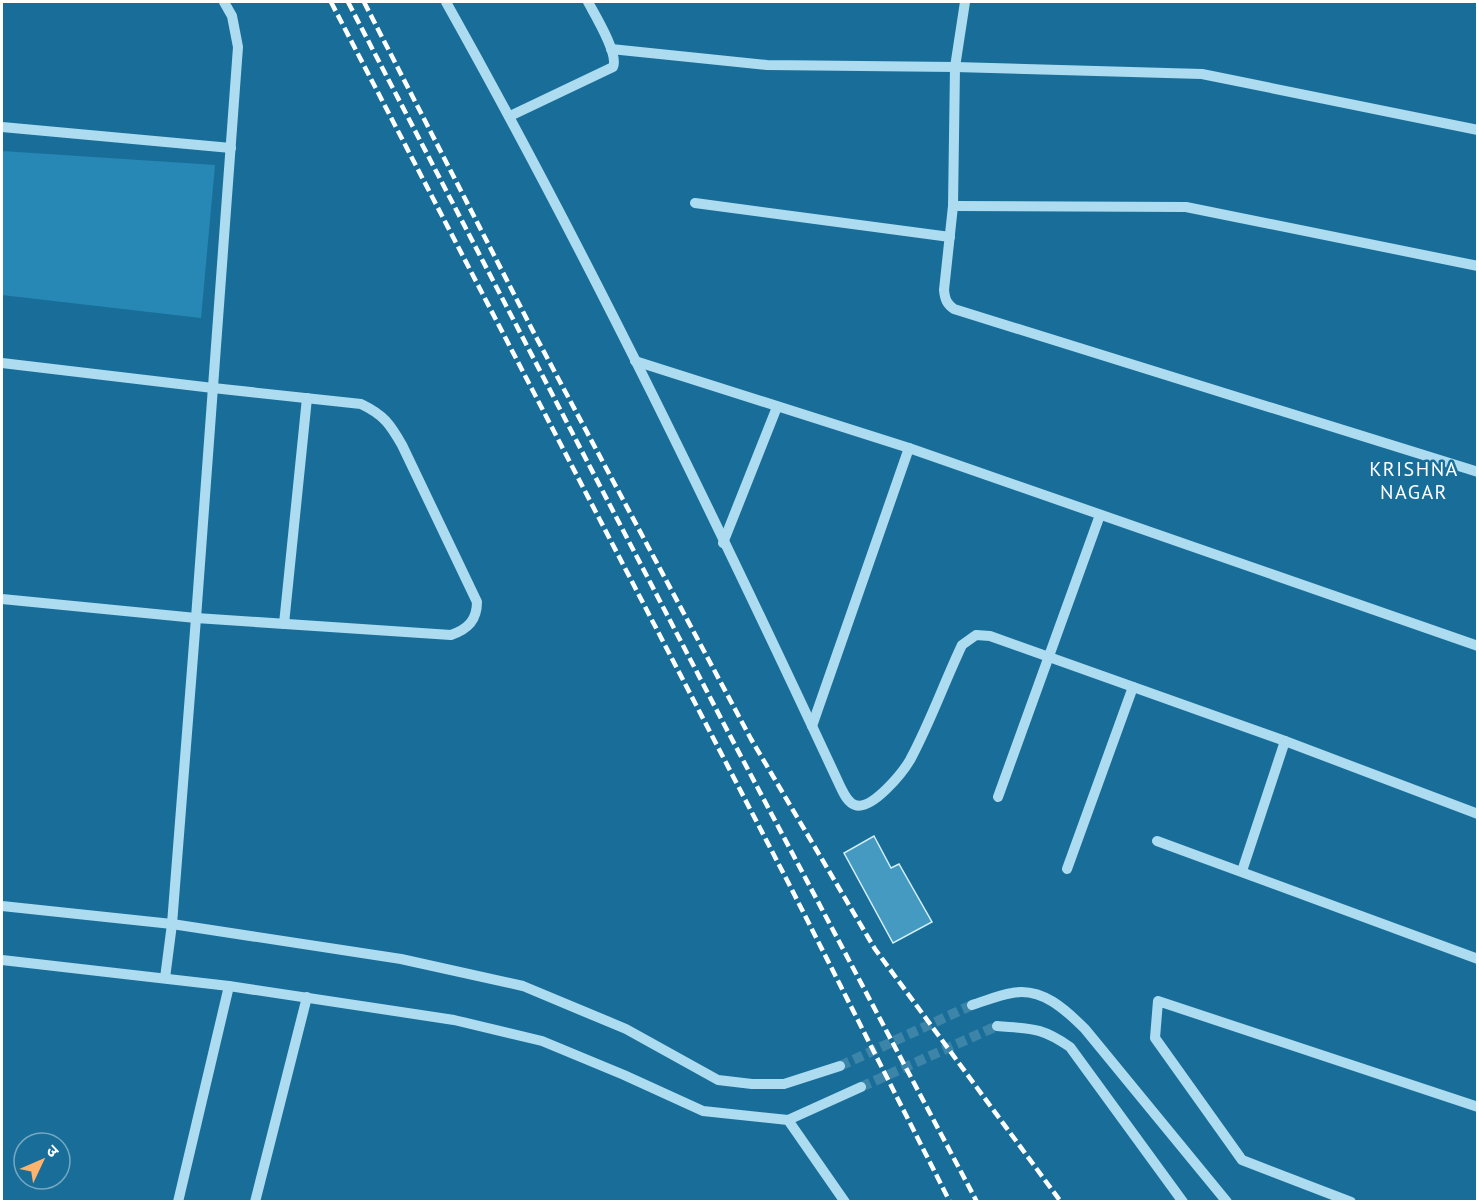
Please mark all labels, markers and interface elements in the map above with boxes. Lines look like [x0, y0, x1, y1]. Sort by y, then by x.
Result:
district label: KRISHNA NAGAR [1369, 456, 1459, 505]
north arrow [12, 1131, 72, 1191]
text: उ [42, 1140, 64, 1161]

